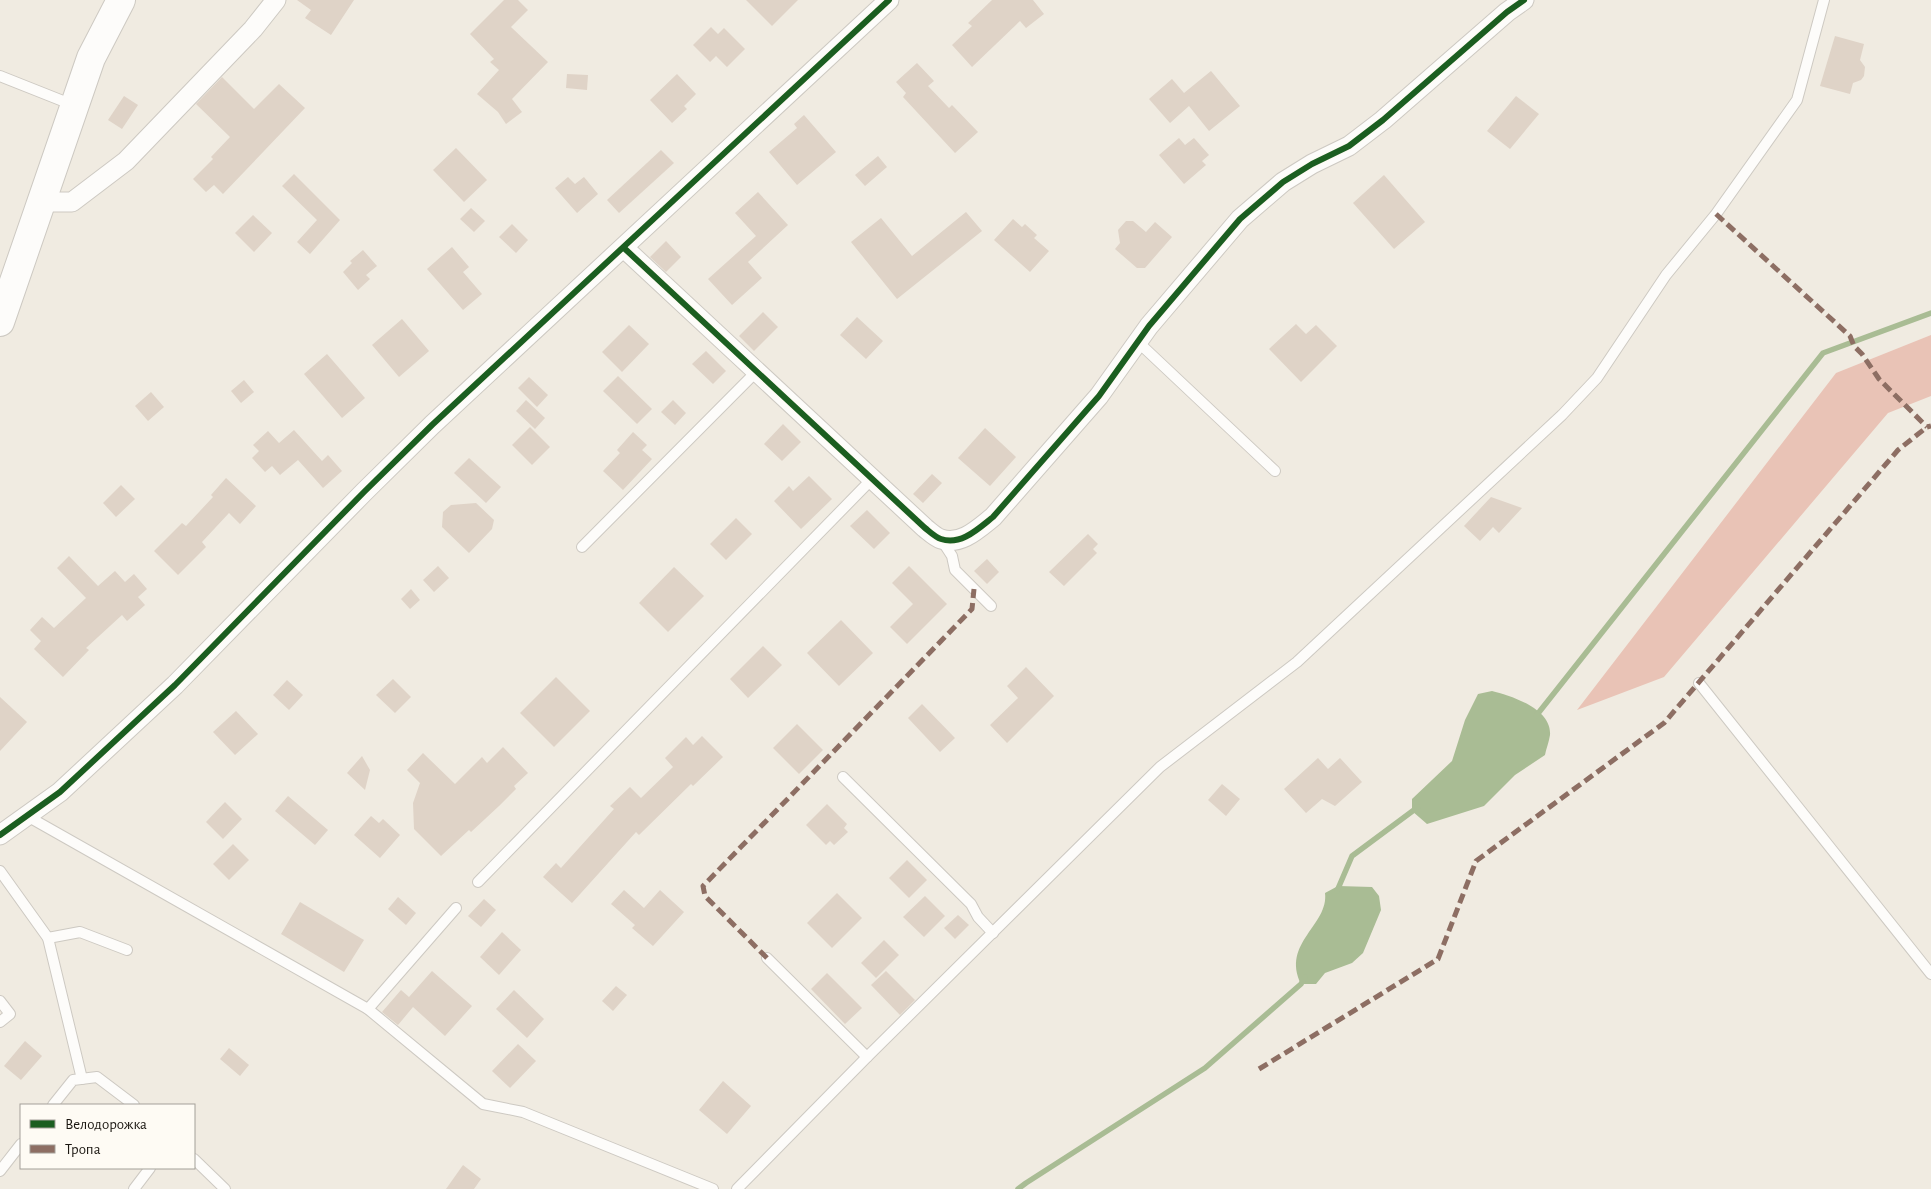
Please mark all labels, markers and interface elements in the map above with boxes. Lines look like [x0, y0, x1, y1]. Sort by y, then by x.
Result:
legend [20, 1104, 195, 1169]
text: Велодорожка [65, 1117, 147, 1132]
text: Тропа [65, 1142, 101, 1157]

